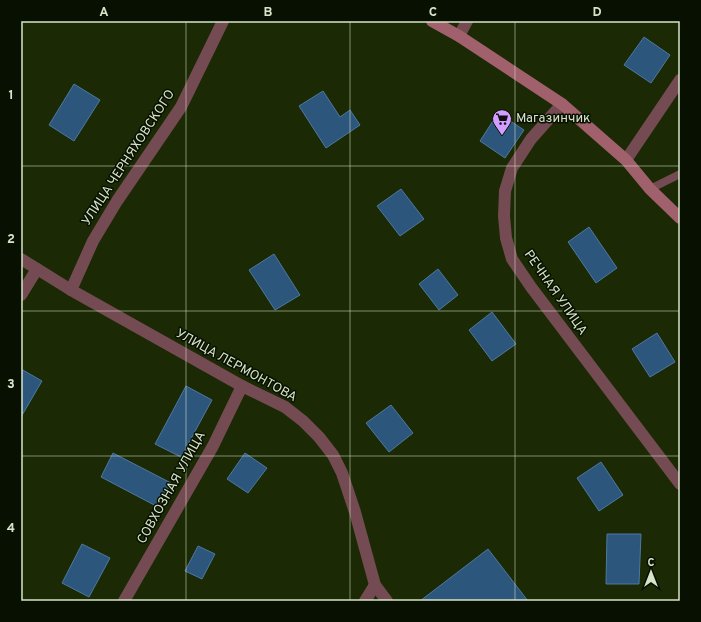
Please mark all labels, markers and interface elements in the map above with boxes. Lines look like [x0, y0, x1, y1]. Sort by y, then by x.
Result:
text: A [99, 5, 109, 21]
text: B [264, 5, 273, 21]
text: C [429, 5, 437, 21]
text: D [592, 5, 602, 21]
street label: УЛИЦА ЧЕРНЯХОВСКОГО [79, 87, 179, 229]
text: 1 [8, 88, 14, 104]
supermarket icon: Магазинчик [491, 108, 513, 136]
place label: Магазинчик [516, 111, 591, 127]
text: 2 [7, 232, 15, 248]
street label: РЕЧНАЯ УЛИЦА [520, 248, 590, 339]
street label: УЛИЦА ЛЕРМОНТОВА [173, 326, 300, 406]
text: 3 [7, 377, 15, 393]
street label: СОВХОЗНАЯ УЛИЦА [134, 429, 210, 547]
text: 4 [7, 521, 15, 537]
north arrow [631, 552, 671, 592]
text: С [647, 556, 655, 570]

